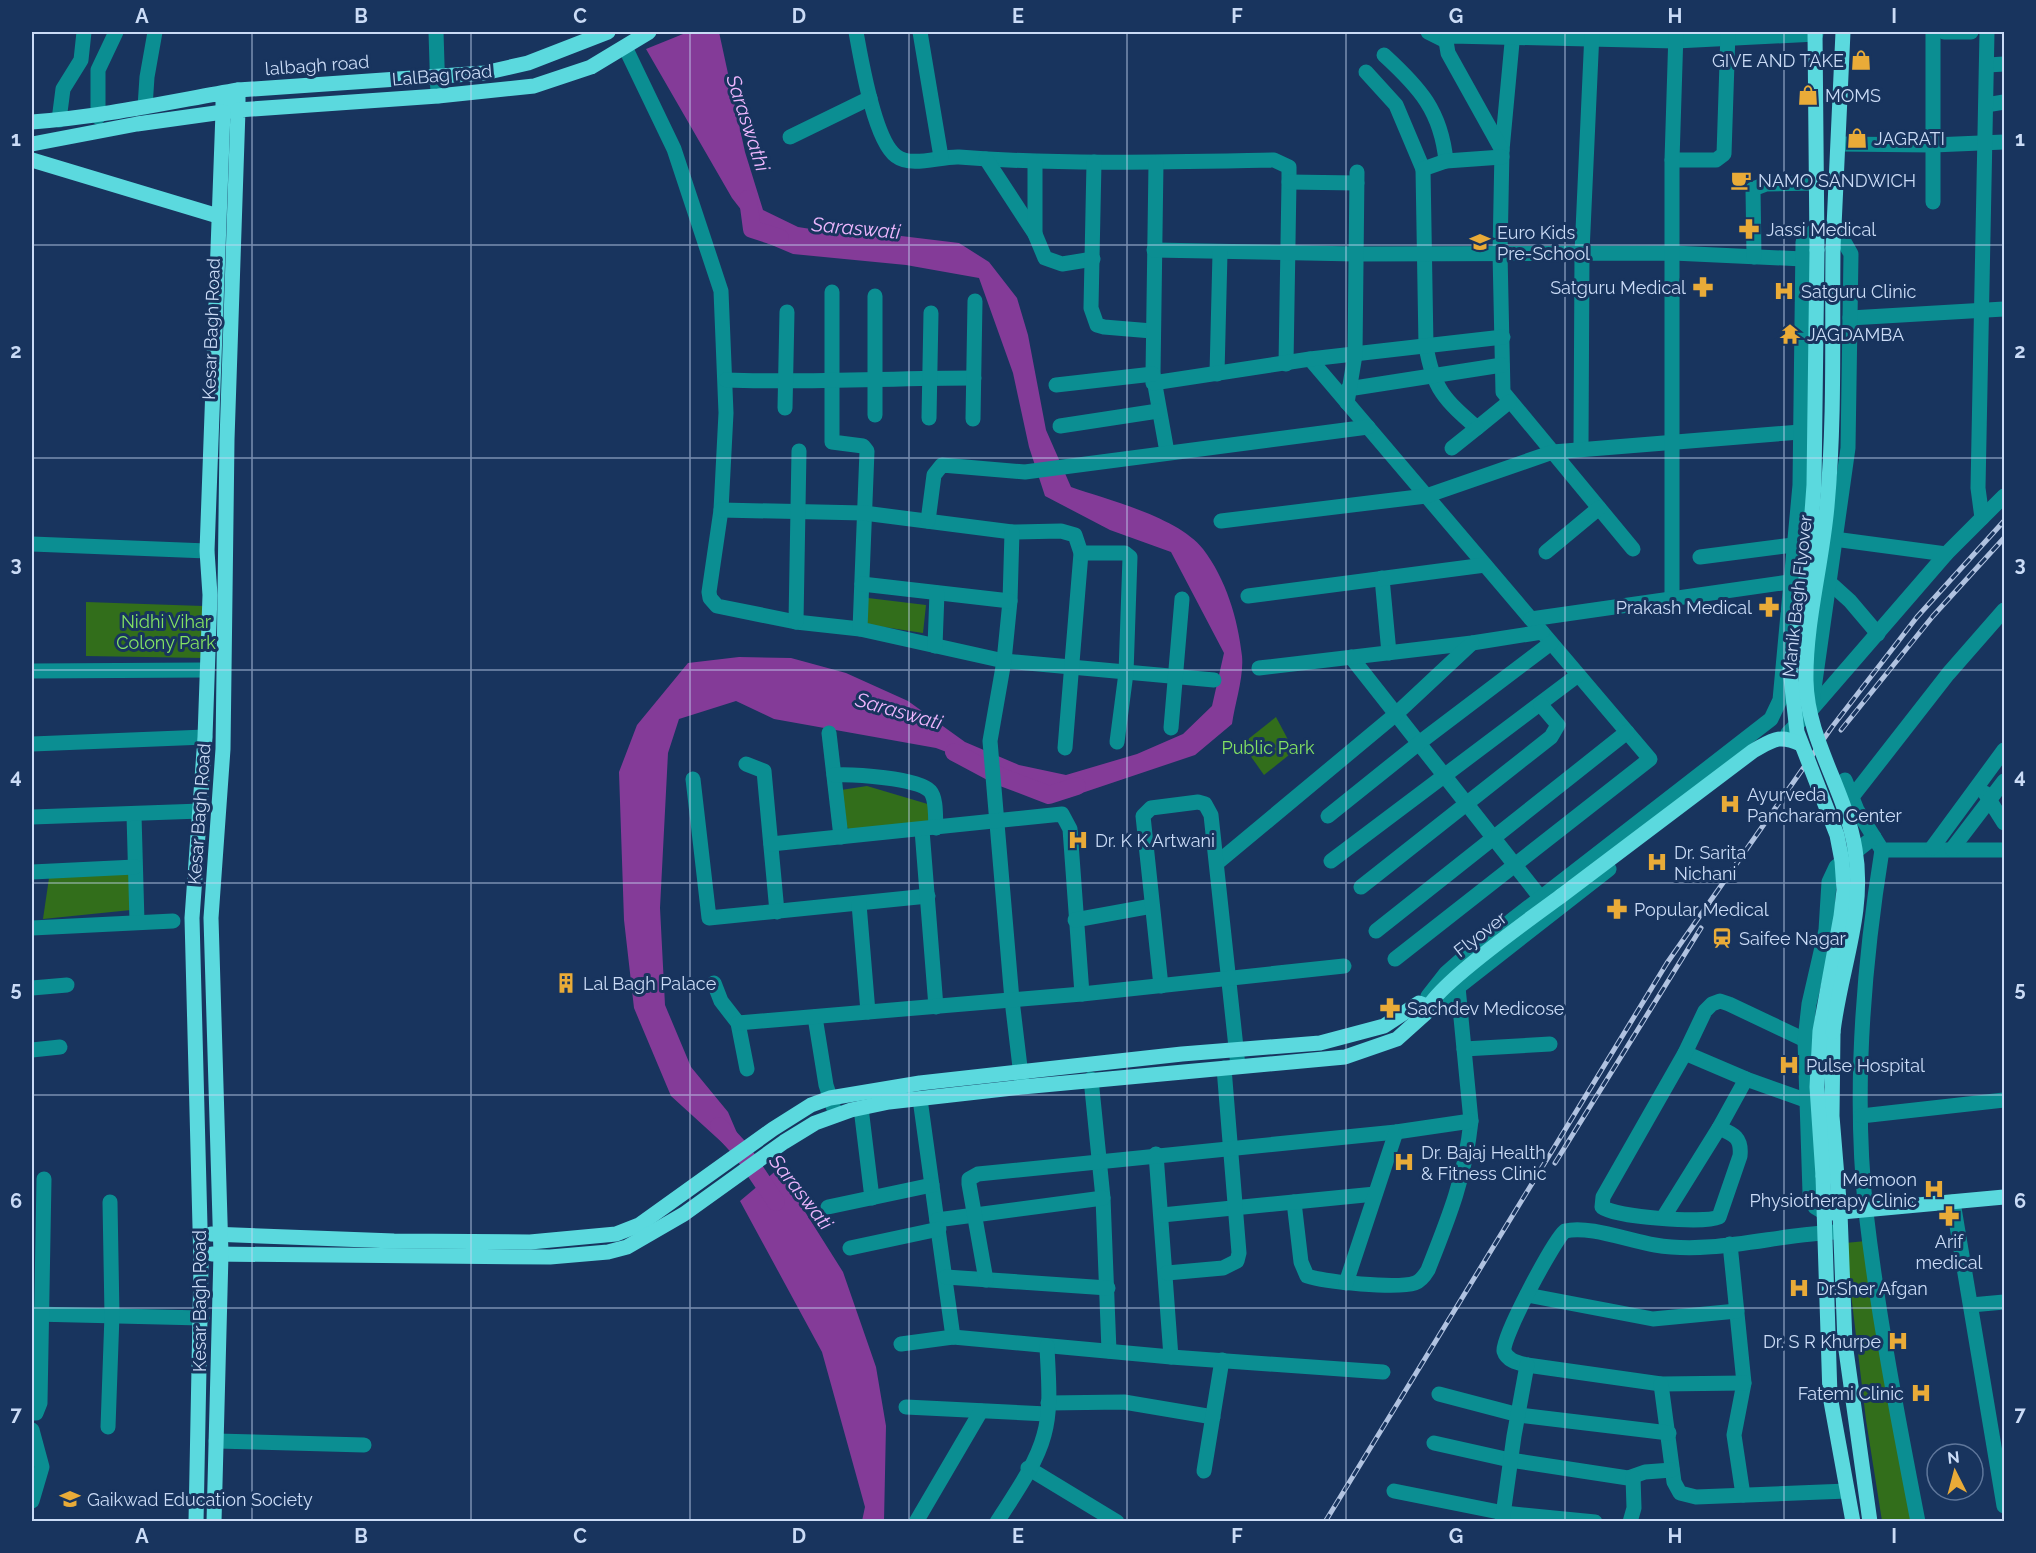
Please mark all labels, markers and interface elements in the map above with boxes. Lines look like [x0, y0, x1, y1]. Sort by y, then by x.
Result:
text: A [135, 4, 149, 28]
text: B [354, 4, 368, 28]
text: C [573, 4, 587, 28]
text: D [792, 4, 806, 28]
text: E [1012, 4, 1024, 28]
text: F [1231, 4, 1243, 28]
text: G [1449, 4, 1463, 28]
text: H [1668, 4, 1682, 28]
text: I [1891, 4, 1897, 28]
shop icon: GIVE AND TAKE [1849, 48, 1873, 72]
place label: GIVE AND TAKE [1712, 50, 1844, 71]
street label: lalbagh road [264, 51, 370, 79]
street label: LalBag road [391, 60, 493, 90]
water label: Saraswathi [721, 71, 775, 175]
shop icon: MOMS [1796, 83, 1820, 107]
place label: MOMS [1825, 85, 1881, 106]
shop icon: JAGRATI [1845, 126, 1869, 150]
text: 1 [11, 127, 21, 151]
text: 1 [2015, 127, 2025, 151]
place label: JAGRATI [1874, 128, 1945, 149]
cafe icon: NAMO SANDWICH [1729, 168, 1753, 192]
place label: NAMO SANDWICH [1758, 170, 1916, 191]
water label: Saraswati [810, 212, 902, 244]
pharmacy icon: Jassi Medical [1737, 217, 1761, 241]
place label: Jassi Medical [1766, 219, 1876, 240]
place label: Euro Kids Pre-School [1497, 222, 1590, 264]
school or university icon: Euro Kids Pre-School [1468, 230, 1492, 254]
street label: Kesar Bagh Road [198, 258, 224, 400]
pharmacy icon: Satguru Medical [1691, 275, 1715, 299]
place label: Satguru Medical [1550, 277, 1686, 298]
hospital icon: Satguru Clinic [1772, 279, 1796, 303]
place label: Satguru Clinic [1801, 281, 1917, 302]
temple icon: JAGDAMBA [1778, 322, 1802, 346]
place label: JAGDAMBA [1807, 324, 1904, 345]
text: 2 [10, 339, 22, 363]
text: 2 [2014, 339, 2026, 363]
street label: Manik Bagh Flyover [1778, 513, 1816, 678]
text: 3 [10, 552, 22, 576]
text: 3 [2014, 552, 2026, 576]
pharmacy icon: Prakash Medical [1757, 595, 1781, 619]
place label: Prakash Medical [1616, 597, 1752, 618]
park label: Nidhi Vihar Colony Park [116, 611, 216, 653]
water label: Saraswati [852, 687, 946, 735]
park label: Public Park [1221, 737, 1315, 758]
street label: Kesar Bagh Road [184, 743, 214, 885]
text: 4 [10, 764, 22, 788]
text: 4 [2014, 764, 2026, 788]
place label: Ayurveda Pancharam Center [1747, 784, 1903, 826]
hospital icon: Ayurveda Pancharam Center [1718, 792, 1742, 816]
hospital icon: Dr. K K Artwani [1066, 828, 1090, 852]
place label: Dr. K K Artwani [1095, 830, 1215, 851]
place label: Dr. Sarita Nichani [1674, 842, 1746, 884]
hospital icon: Dr. Sarita Nichani [1645, 850, 1669, 874]
pharmacy icon: Popular Medical [1605, 897, 1629, 921]
place label: Popular Medical [1634, 899, 1769, 920]
street label: Flyover [1449, 906, 1511, 961]
station icon: Saifee Nagar [1710, 926, 1734, 950]
place label: Saifee Nagar [1739, 928, 1847, 949]
building icon: Lal Bagh Palace [554, 971, 578, 995]
place label: Lal Bagh Palace [583, 973, 717, 994]
text: 5 [10, 977, 22, 1001]
text: 5 [2014, 977, 2026, 1001]
pharmacy icon: Sachdev Medicose [1378, 996, 1402, 1020]
place label: Sachdev Medicose [1407, 998, 1565, 1019]
hospital icon: Pulse Hospital [1777, 1053, 1801, 1077]
place label: Pulse Hospital [1806, 1055, 1925, 1076]
place label: Dr. Bajaj Health & Fitness Clinic [1421, 1142, 1547, 1184]
water label: Saraswati [764, 1149, 838, 1235]
hospital icon: Dr. Bajaj Health & Fitness Clinic [1392, 1150, 1416, 1174]
place label: Memoon Physiotherapy Clinic [1750, 1169, 1917, 1211]
hospital icon: Memoon Physiotherapy Clinic [1922, 1177, 1946, 1201]
text: 6 [10, 1189, 22, 1213]
text: 6 [2014, 1189, 2026, 1213]
pharmacy icon: Arif medical [1937, 1204, 1961, 1228]
street label: Kesar Bagh Road [189, 1230, 210, 1372]
place label: Arif medical [1916, 1231, 1983, 1273]
hospital icon: Dr.Sher Afgan [1787, 1276, 1811, 1300]
place label: Dr.Sher Afgan [1816, 1278, 1928, 1299]
hospital icon: Dr. S R Khurpe [1886, 1329, 1910, 1353]
place label: Dr. S R Khurpe [1763, 1331, 1881, 1352]
hospital icon: Fatemi Clinic [1909, 1381, 1933, 1405]
place label: Fatemi Clinic [1798, 1383, 1904, 1404]
text: 7 [10, 1402, 22, 1426]
text: 7 [2014, 1402, 2026, 1426]
north arrow [1925, 1442, 1985, 1502]
text: N [1946, 1447, 1961, 1468]
school or university icon: Gaikwad Education Society [58, 1487, 82, 1511]
place label: Gaikwad Education Society [87, 1489, 313, 1510]
text: A [135, 1524, 149, 1548]
text: B [354, 1524, 368, 1548]
text: C [573, 1524, 587, 1548]
text: D [792, 1524, 806, 1548]
text: E [1012, 1524, 1024, 1548]
text: F [1231, 1524, 1243, 1548]
text: G [1449, 1524, 1463, 1548]
text: H [1668, 1524, 1682, 1548]
text: I [1891, 1524, 1897, 1548]

